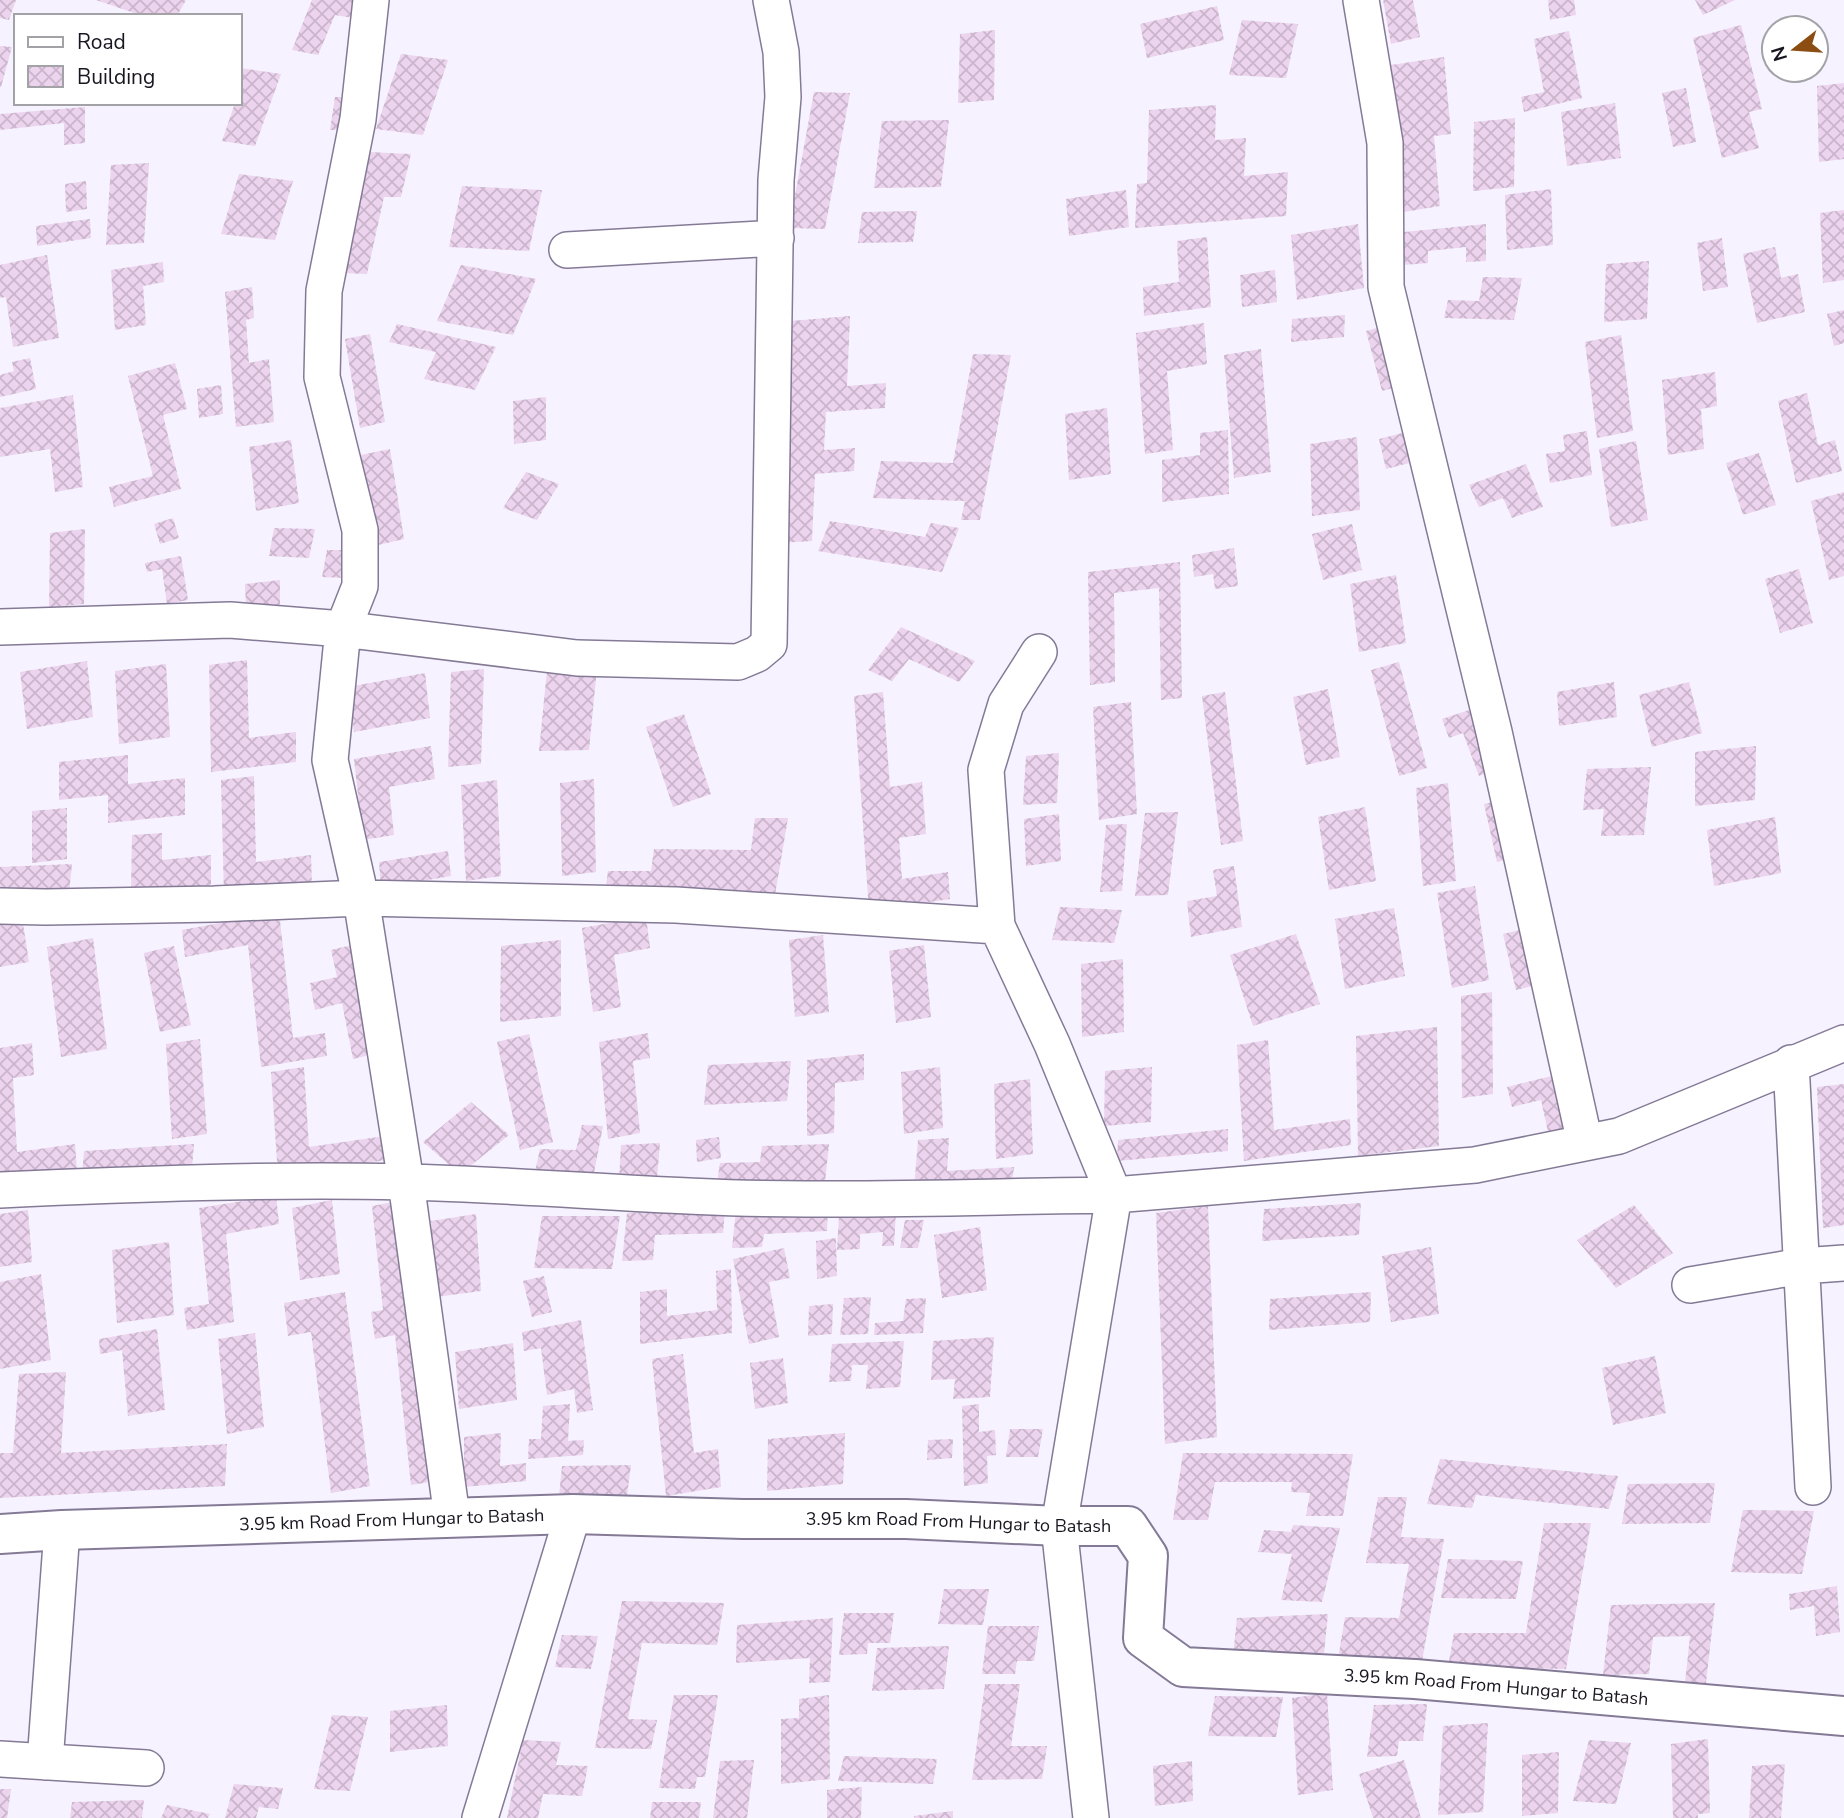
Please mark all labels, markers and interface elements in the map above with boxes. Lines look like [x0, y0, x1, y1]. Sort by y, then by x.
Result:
legend [14, 14, 242, 105]
north arrow [1760, 14, 1830, 84]
text: Road [77, 28, 126, 56]
text: N [1765, 43, 1794, 64]
text: Building [77, 63, 155, 91]
street label: 3.95 km Road From Hungar to Batash [239, 1503, 545, 1536]
street label: 3.95 km Road From Hungar to Batash [806, 1507, 1111, 1538]
street label: 3.95 km Road From Hungar to Batash [1343, 1663, 1649, 1711]

